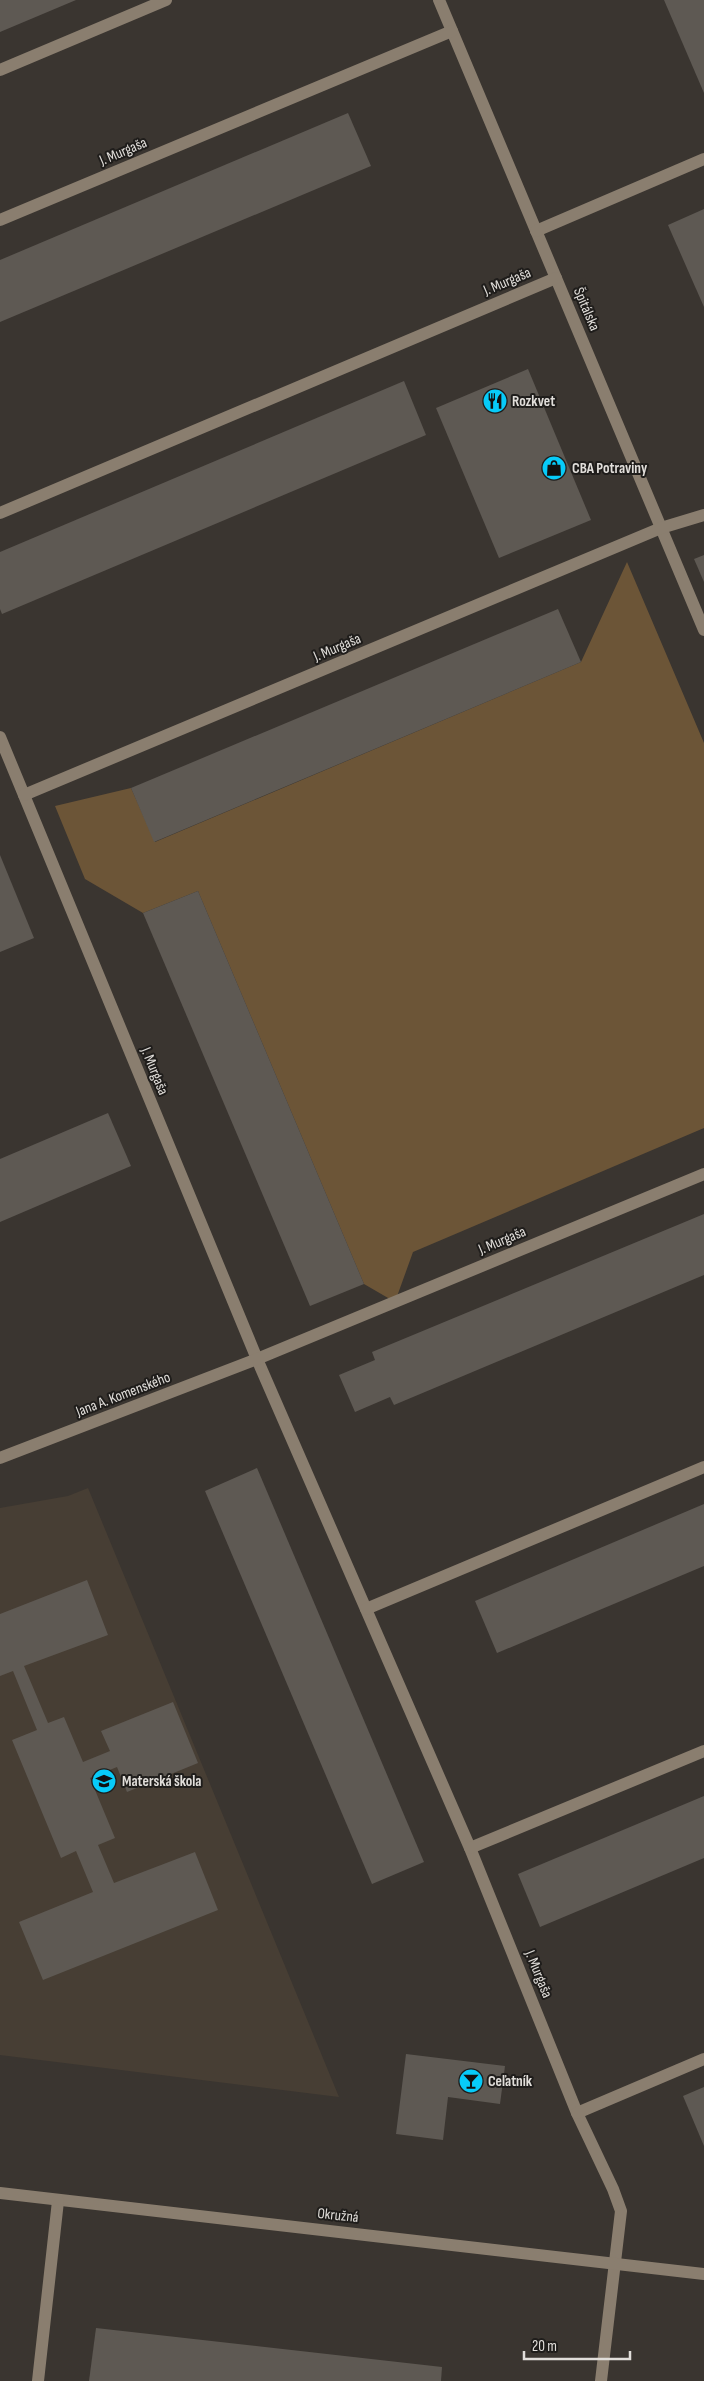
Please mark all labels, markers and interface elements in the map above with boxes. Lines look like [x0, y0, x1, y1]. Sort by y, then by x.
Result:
street label: J. Murgaša [96, 133, 150, 170]
street label: J. Murgaša [480, 263, 534, 300]
street label: Špitálska [569, 285, 604, 334]
restaurant icon: Rozkvet [482, 388, 508, 414]
place label: Rozkvet [512, 392, 555, 411]
shop icon: CBA Potraviny [541, 455, 567, 481]
place label: CBA Potraviny [572, 459, 648, 478]
street label: J. Murgaša [310, 629, 364, 666]
street label: J. Murgaša [136, 1044, 173, 1098]
street label: J. Murgaša [475, 1222, 529, 1259]
street label: Jana A. Komenského [72, 1368, 173, 1422]
school or university icon: Materská škola [91, 1768, 117, 1794]
place label: Materská škola [122, 1772, 201, 1791]
street label: J. Murgaša [520, 1947, 557, 2001]
bar icon: Ceľatník [458, 2068, 484, 2094]
place label: Ceľatník [488, 2072, 533, 2091]
street label: Okružná [316, 2204, 360, 2227]
scale bar [524, 2328, 630, 2360]
text: 20 m [532, 2337, 557, 2356]

